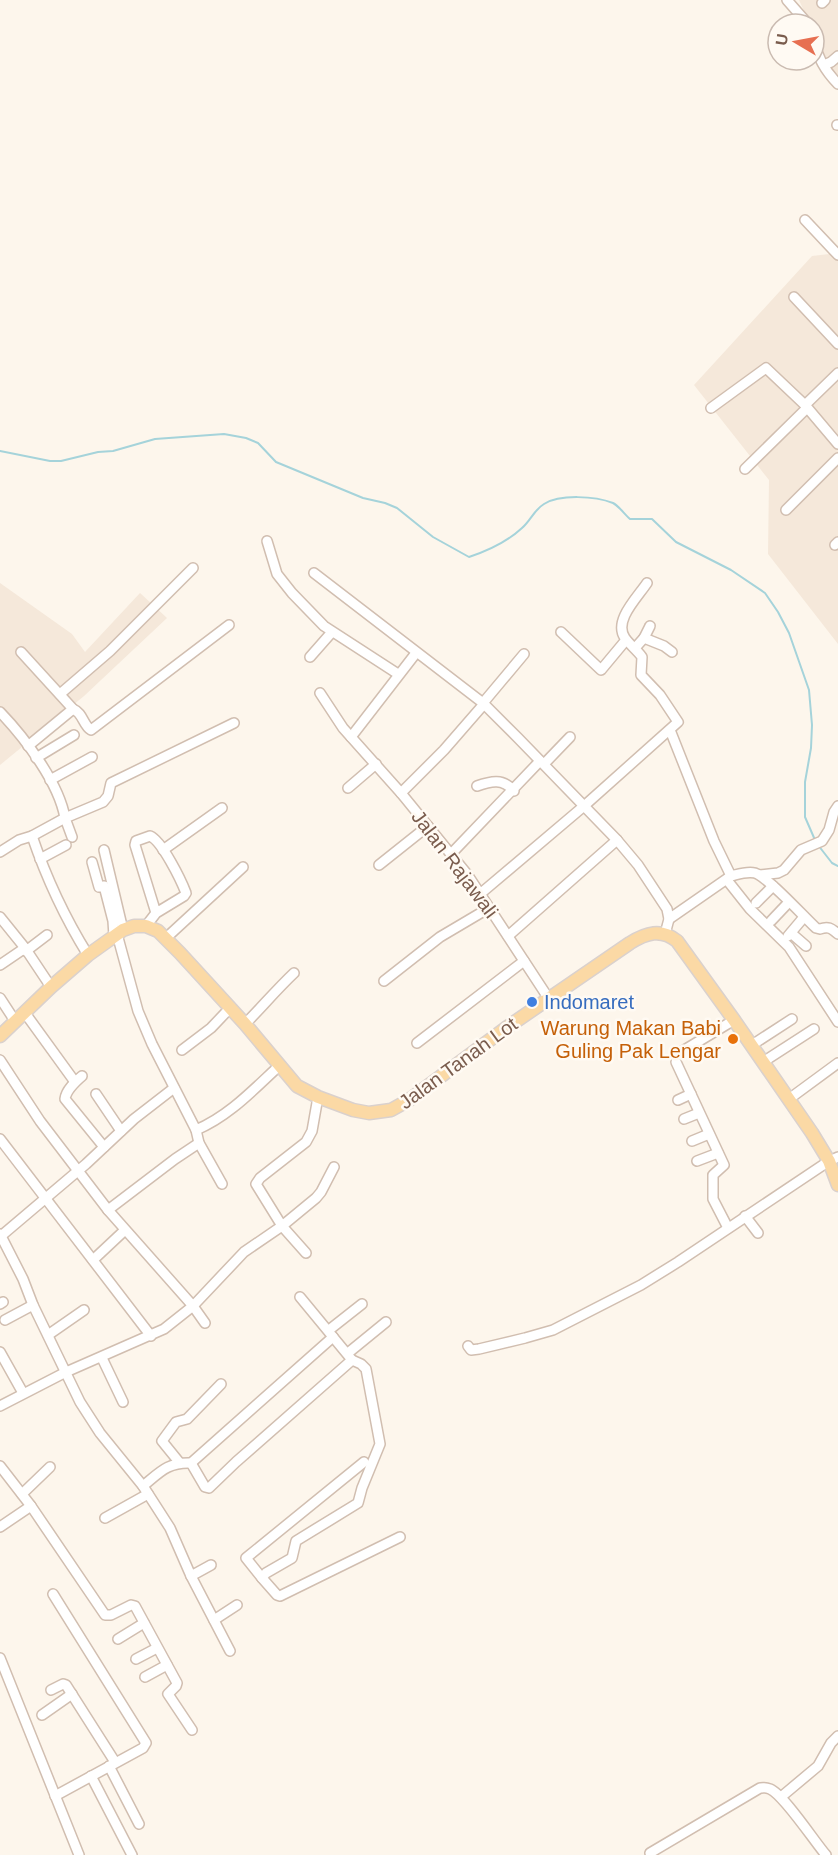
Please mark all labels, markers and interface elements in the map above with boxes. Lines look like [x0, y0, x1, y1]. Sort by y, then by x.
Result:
north arrow [766, 12, 826, 72]
text: U [772, 32, 791, 47]
street label: Jalan Rajawali [407, 806, 503, 922]
place label: Indomaret [544, 991, 634, 1013]
marker: Indomaret [525, 995, 539, 1009]
street label: Jalan Tanah Lot [395, 1012, 522, 1113]
place label: Warung Makan Babi Guling Pak Lengar [541, 1017, 721, 1062]
marker: Warung Makan Babi Guling Pak Lengar [726, 1032, 740, 1046]

